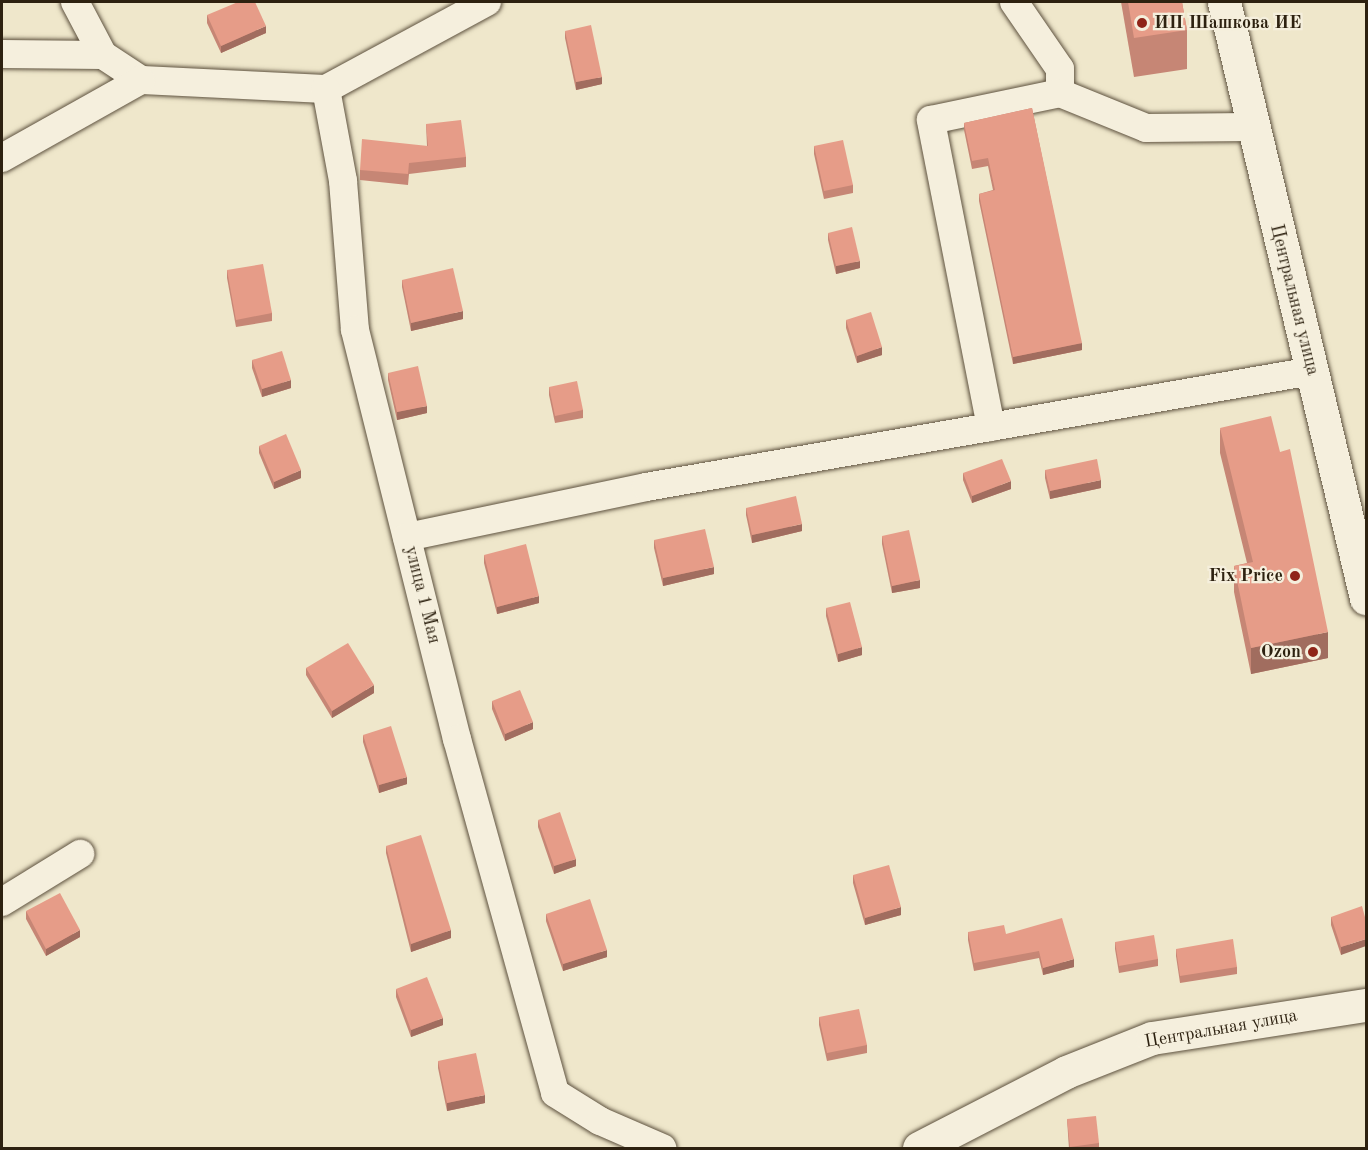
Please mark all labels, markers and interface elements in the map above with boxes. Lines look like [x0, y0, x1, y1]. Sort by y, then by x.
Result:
place label: ИП Шашкова ИЕ [1154, 12, 1301, 34]
marker: ИП Шашкова ИЕ [1135, 16, 1149, 30]
street label: Центральная улица [1265, 222, 1323, 378]
street label: улица 1 Мая [399, 544, 445, 646]
place label: Fix Price [1209, 565, 1283, 587]
marker: Fix Price [1288, 569, 1302, 583]
place label: Ozon [1261, 641, 1301, 663]
marker: Ozon [1306, 645, 1320, 659]
street label: Центральная улица [1143, 1005, 1299, 1053]

